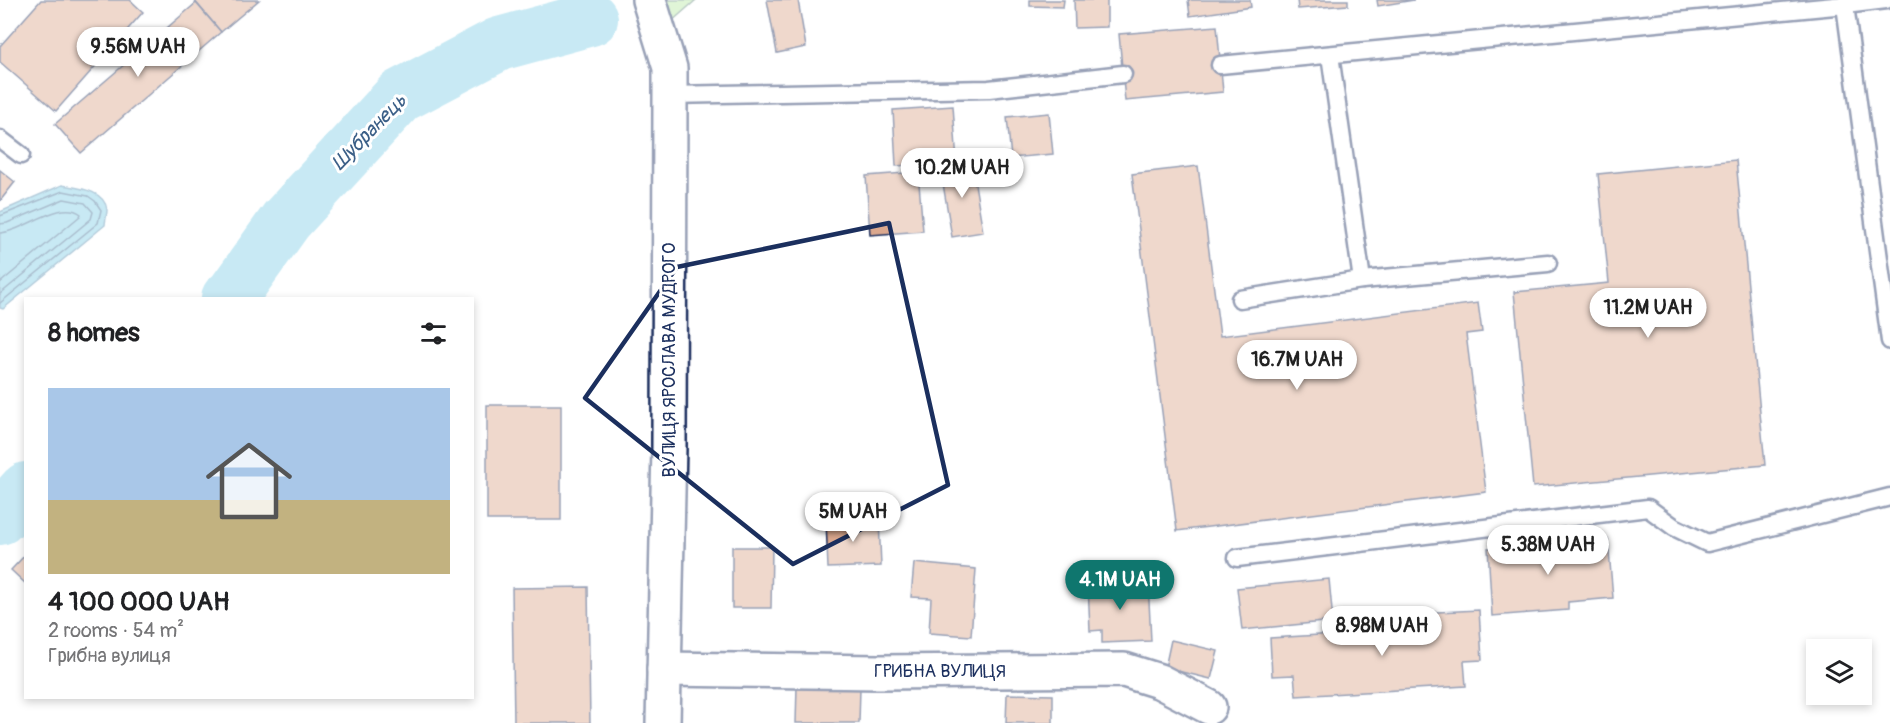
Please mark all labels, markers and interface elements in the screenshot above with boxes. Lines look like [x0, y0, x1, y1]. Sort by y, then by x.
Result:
pin: 9.56M UAH [69, 27, 207, 78]
text: 9.56M UAH [91, 34, 185, 59]
water label: Шубранець [326, 88, 412, 175]
pin: 10.2M UAH [893, 148, 1031, 199]
text: 10.2M UAH [915, 155, 1009, 180]
street label: ВУЛИЦЯ ЯРОСЛАВА МУДРОГО [658, 243, 681, 477]
pin: 11.2M UAH [1579, 288, 1717, 339]
text: 11.2M UAH [1604, 295, 1692, 320]
text: 8 homes [48, 317, 140, 349]
icon: filters [417, 317, 450, 350]
pin: 16.7M UAH [1228, 340, 1366, 391]
text: 16.7M UAH [1251, 347, 1343, 372]
icon: home [195, 427, 303, 535]
pin: 5M UAH [804, 492, 902, 543]
text: 5M UAH [819, 499, 887, 524]
pin: 5.38M UAH [1479, 525, 1617, 576]
text: 5.38M UAH [1501, 532, 1595, 557]
pin: 4.1M UAH [1058, 560, 1182, 611]
text: 4.1M UAH [1079, 567, 1161, 592]
text: 4 100 000 UAH [48, 586, 230, 618]
pin: 8.98M UAH [1313, 606, 1451, 657]
text: 8.98M UAH [1336, 613, 1428, 638]
text: 2 rooms · 54 m² [48, 618, 184, 643]
map controls [1806, 639, 1872, 705]
button: layers [1806, 639, 1872, 705]
text: Грибна вулиця [48, 643, 171, 668]
street label: ГРИБНА ВУЛИЦЯ [874, 660, 1006, 683]

